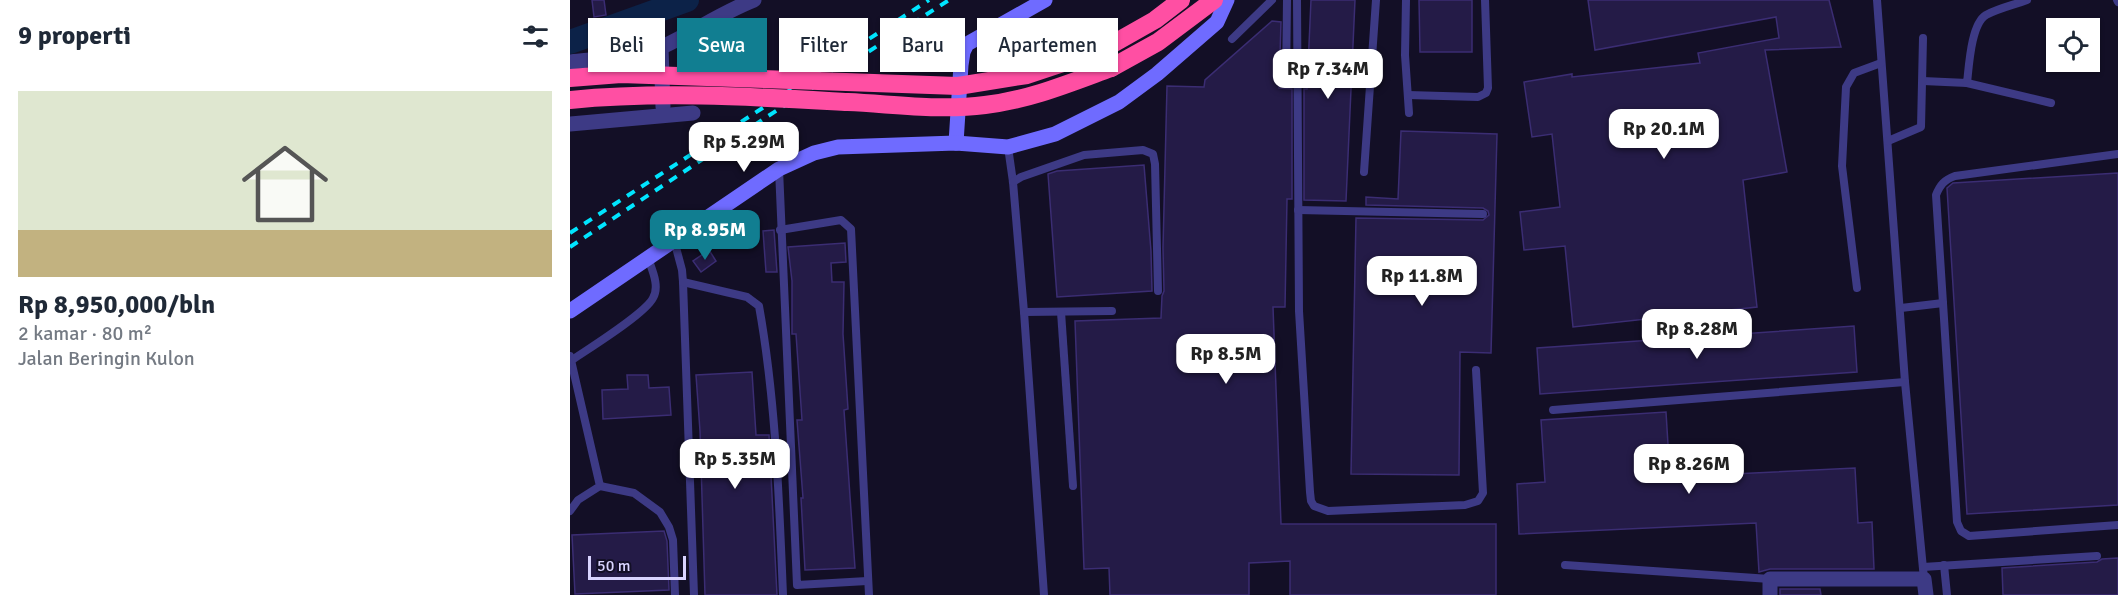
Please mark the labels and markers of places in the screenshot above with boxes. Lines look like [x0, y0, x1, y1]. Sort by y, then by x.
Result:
pin: Rp 7.34M [1266, 49, 1390, 100]
pin: Rp 20.1M [1602, 109, 1726, 160]
pin: Rp 5.29M [682, 122, 806, 173]
pin: Rp 8.95M [643, 210, 767, 261]
pin: Rp 11.8M [1360, 256, 1484, 307]
pin: Rp 8.28M [1635, 309, 1759, 360]
pin: Rp 8.5M [1171, 334, 1281, 385]
pin: Rp 5.35M [673, 439, 797, 490]
pin: Rp 8.26M [1627, 444, 1751, 495]

